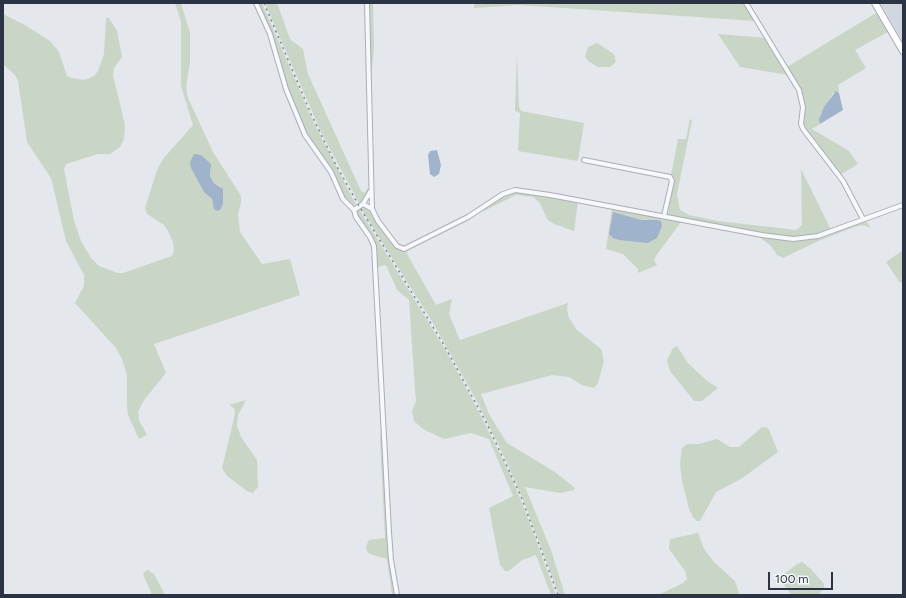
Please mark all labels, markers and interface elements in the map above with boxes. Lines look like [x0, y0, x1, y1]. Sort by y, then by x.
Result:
scale bar [770, 564, 835, 590]
text: 100 m [775, 572, 809, 586]

